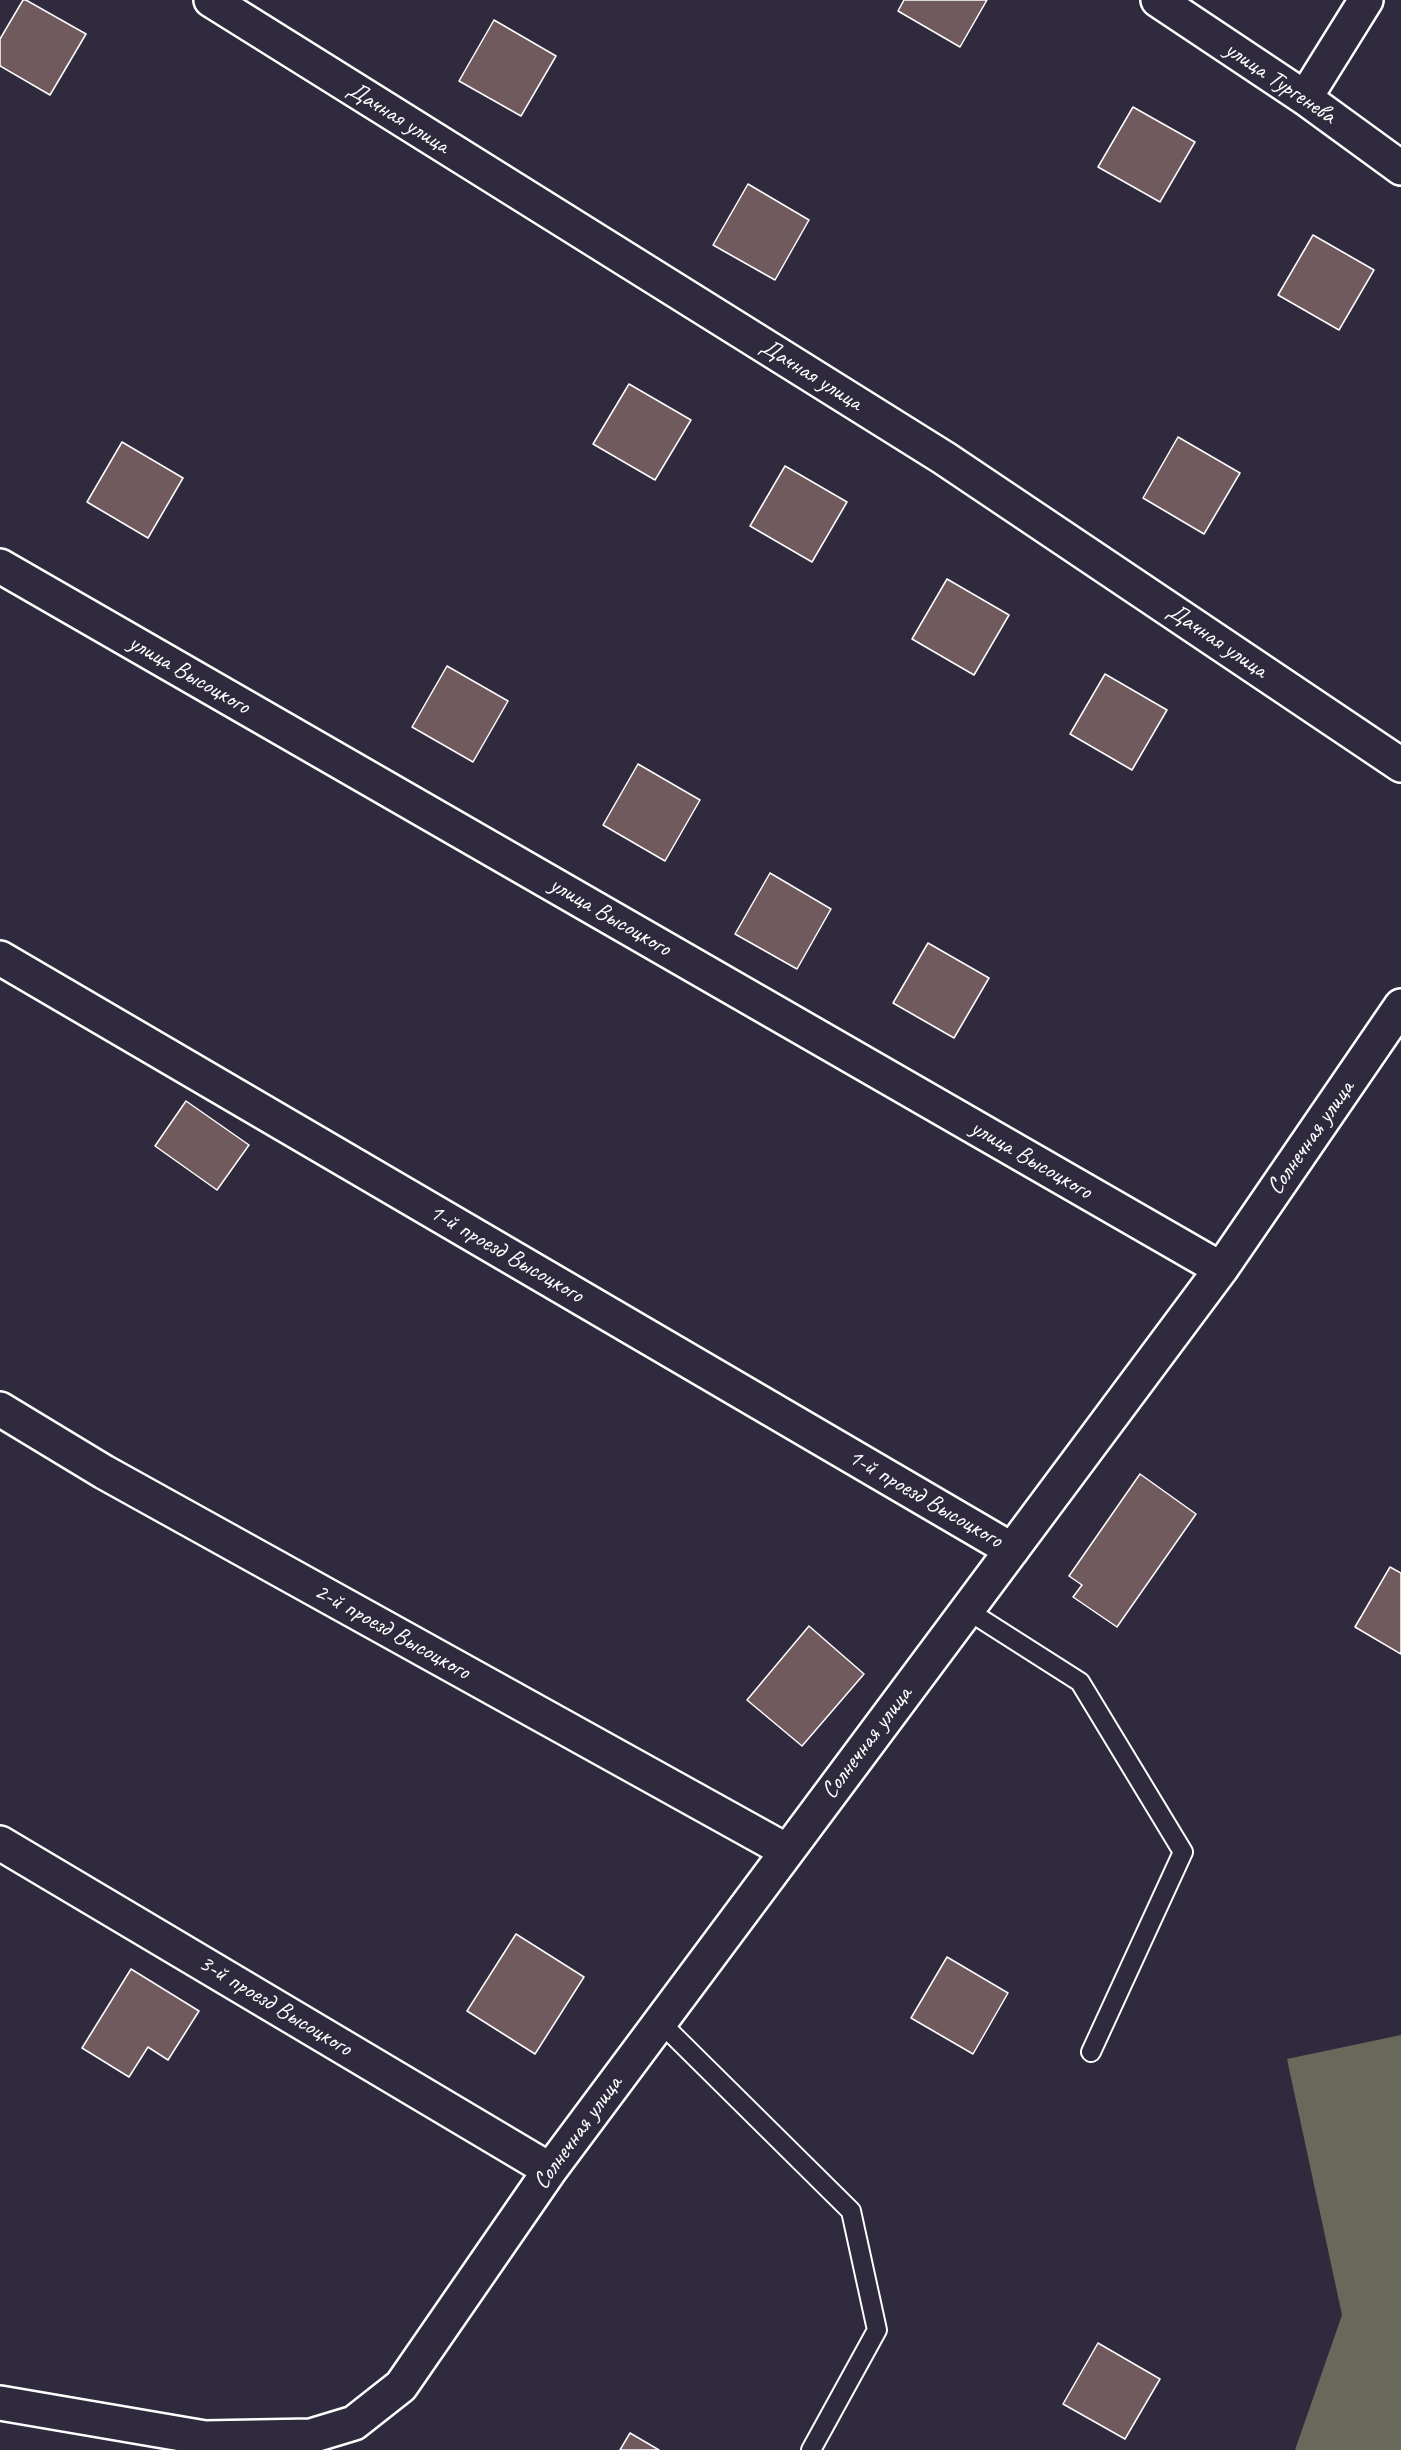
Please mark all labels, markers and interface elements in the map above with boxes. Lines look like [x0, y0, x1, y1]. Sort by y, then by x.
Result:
street label: улица Тургенева [1219, 35, 1341, 131]
street label: Дачная улица [342, 75, 454, 161]
street label: Дачная улица [755, 332, 867, 418]
street label: Дачная улица [1161, 597, 1273, 685]
street label: улица Высоцкого [123, 629, 255, 721]
street label: улица Высоцкого [544, 871, 676, 963]
street label: Солнечная улица [1261, 1075, 1361, 1201]
street label: улица Высоцкого [965, 1114, 1097, 1206]
street label: 1-й проезд Высоцкого [424, 1198, 588, 1310]
street label: 1-й проезд Высоцкого [843, 1443, 1007, 1555]
street label: 2-й проезд Высоцкого [309, 1577, 475, 1687]
street label: Солнечная улица [815, 1681, 919, 1805]
street label: 3-й проезд Высоцкого [193, 1949, 357, 2063]
street label: Солнечная улица [527, 2071, 629, 2195]

